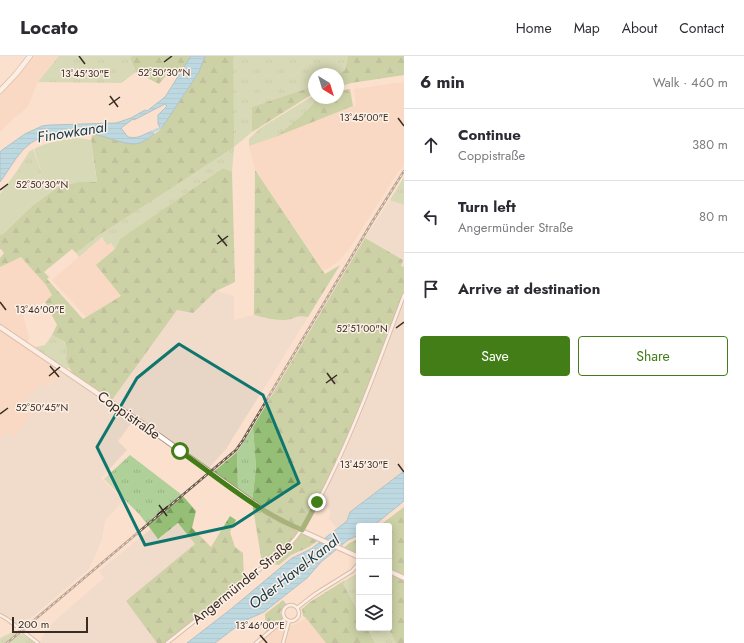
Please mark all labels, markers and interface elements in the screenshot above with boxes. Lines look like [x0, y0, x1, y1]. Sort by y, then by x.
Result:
text: Locato [20, 14, 78, 41]
text: Home [516, 18, 552, 38]
text: Map [574, 18, 600, 38]
text: About [622, 18, 657, 38]
text: Contact [679, 18, 724, 38]
text: 52°50'30"N [138, 65, 190, 80]
text: 13°45'30"E [61, 66, 109, 81]
north arrow [308, 68, 344, 104]
text: 6 min [420, 70, 465, 94]
text: Walk · 460 m [653, 73, 728, 92]
text: 13°45'00"E [339, 110, 389, 125]
water label: Finowkanal [36, 116, 109, 148]
text: Continue [458, 124, 521, 146]
icon: ahead [420, 134, 442, 156]
text: 380 m [692, 135, 728, 154]
text: Coppistraße [458, 146, 525, 165]
text: 52°50'30"N [16, 177, 68, 192]
text: Turn left [458, 196, 516, 218]
icon: left [420, 206, 442, 228]
text: 80 m [699, 207, 728, 226]
text: Angermünder Straße [458, 218, 573, 237]
icon: arrive [420, 278, 442, 300]
text: Arrive at destination [458, 278, 600, 300]
text: 13°46'00"E [15, 302, 65, 317]
text: 52°51'00"N [336, 321, 388, 336]
button: Save [420, 336, 570, 376]
button: Share [578, 336, 728, 376]
street label: Coppistraße [94, 386, 164, 444]
text: 52°50'45"N [16, 400, 68, 415]
route start [171, 442, 189, 460]
text: 13°45'30"E [340, 457, 388, 472]
route end [308, 493, 326, 511]
map controls [356, 523, 392, 631]
button: + [356, 523, 392, 559]
water label: Oder-Havel-Kanal [244, 529, 345, 614]
street label: Angermünder Straße [187, 535, 297, 629]
button: − [356, 559, 392, 595]
button: layers [356, 595, 392, 631]
scale bar [12, 615, 88, 634]
text: 200 m [18, 616, 49, 632]
text: 13°46'00"E [235, 618, 285, 633]

